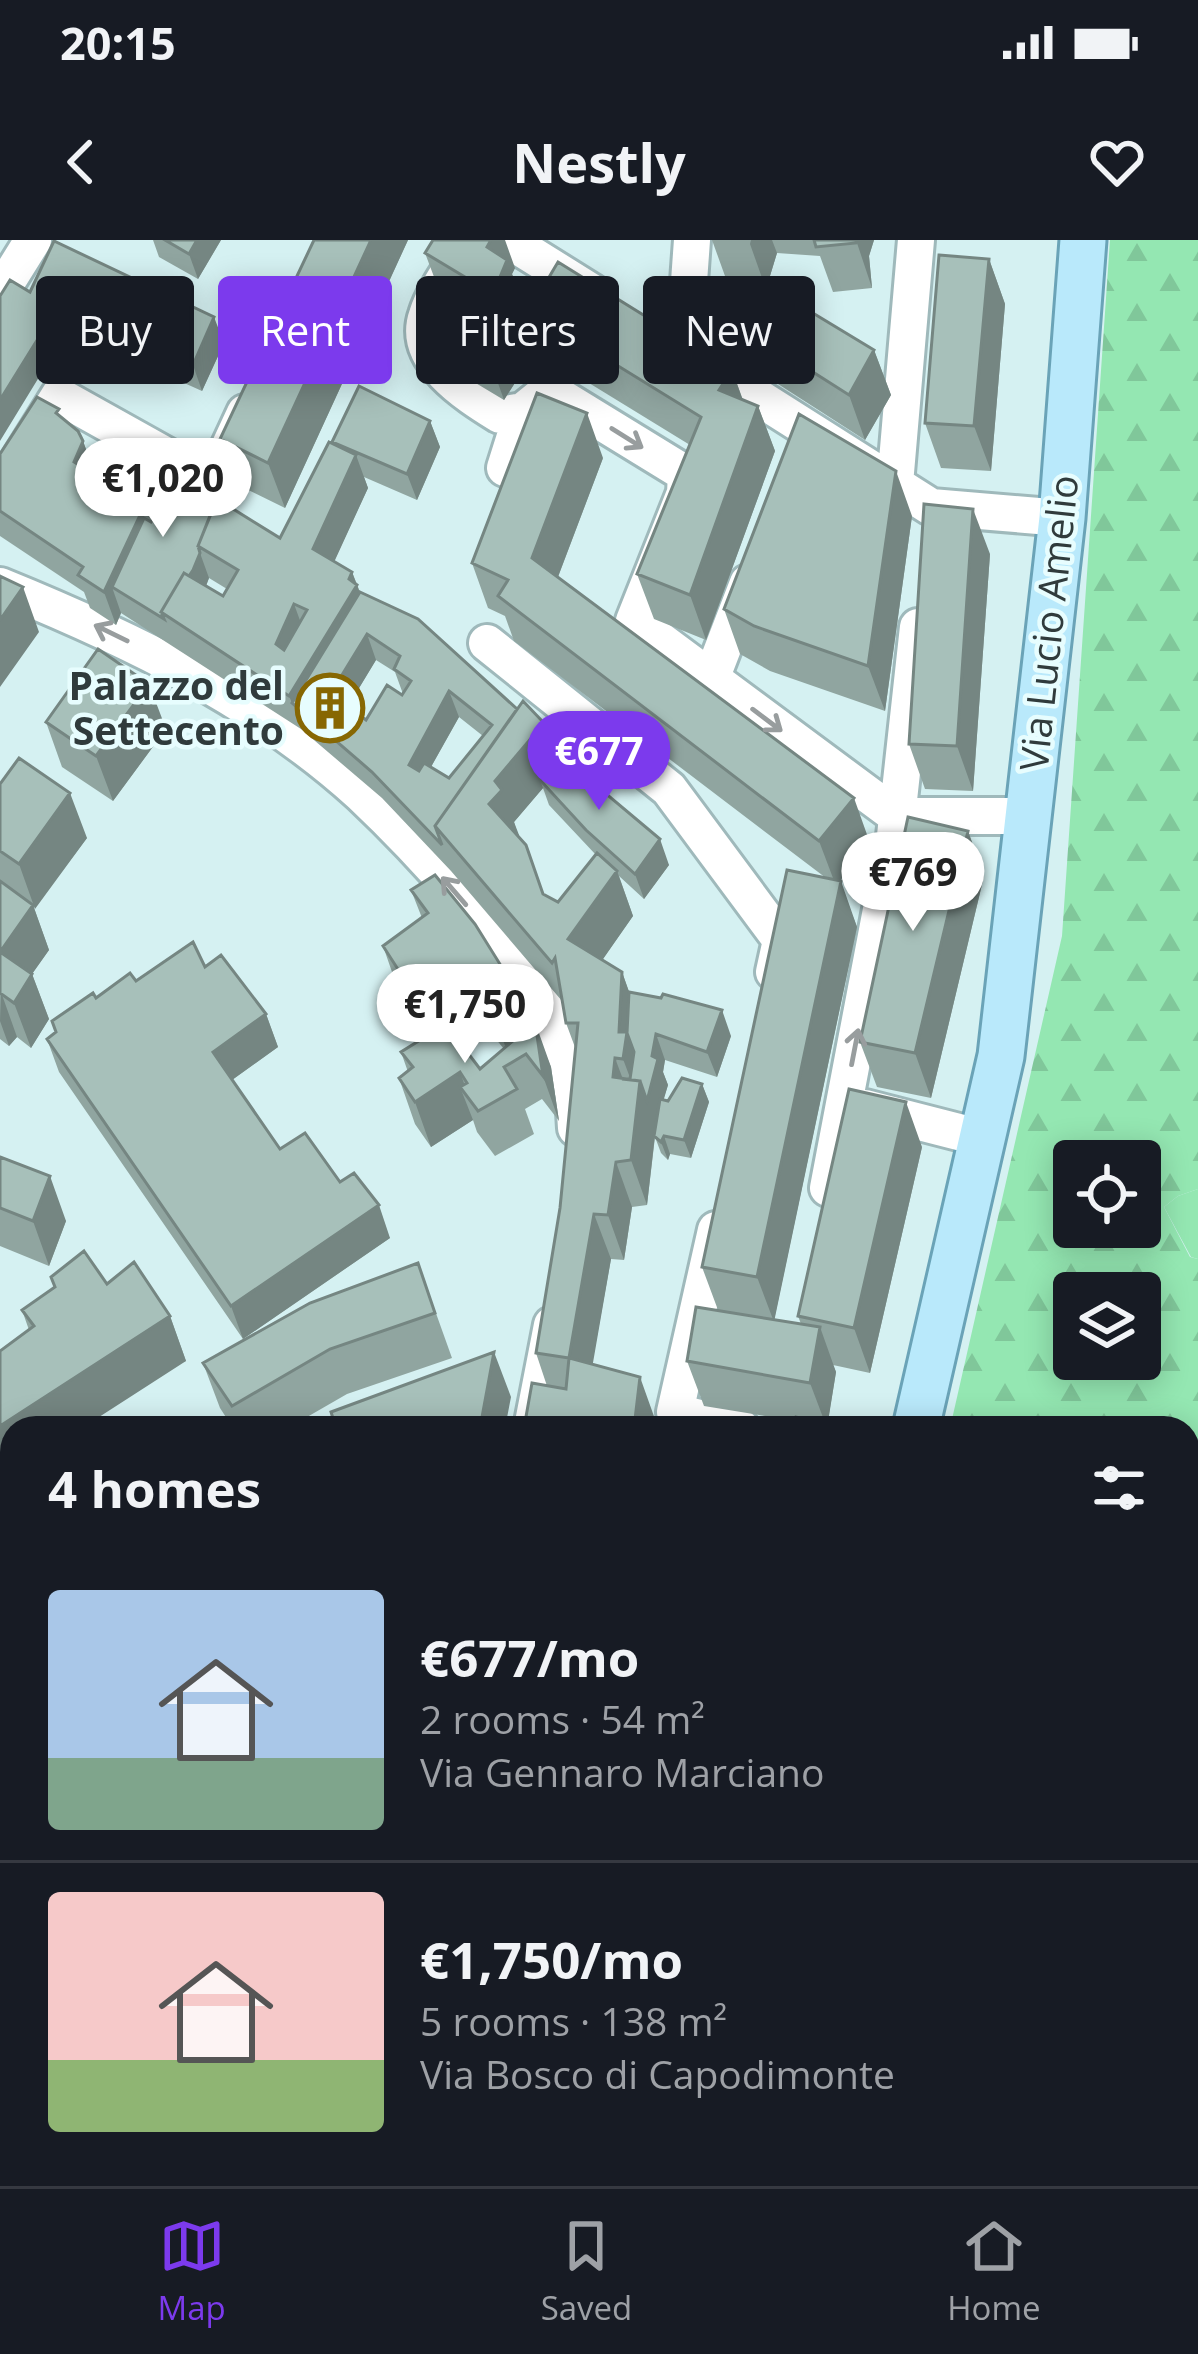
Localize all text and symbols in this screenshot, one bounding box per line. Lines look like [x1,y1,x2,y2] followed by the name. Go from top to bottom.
[60,12,176,73] text: 20:15
[512,125,686,199] text: Nestly
[48,129,114,195] icon: back
[1084,129,1150,195] icon: heart
[36,276,194,384] chip: Buy
[218,276,392,384] chip: Rent
[416,276,619,384] chip: Filters
[643,276,815,384] chip: New
[610,426,644,450] one-way arrow
[65,438,261,540] pin: €1,020
[102,450,224,503] text: €1,020
[1006,472,1089,773] street label: Via Lucio Amelio
[94,621,130,643] one-way arrow
[69,658,284,756] place label: Palazzo del Settecento
[295,673,365,743] building icon: Palazzo del Settecento
[750,706,783,732] one-way arrow
[528,711,670,813] pin: €677
[554,723,644,776] text: €677
[842,832,984,934] pin: €769
[868,844,958,897] text: €769
[441,876,468,906] one-way arrow
[367,964,563,1066] pin: €1,750
[404,976,526,1029] text: €1,750
[845,1029,867,1068] one-way arrow
[1053,1140,1161,1380] map controls
[1053,1140,1161,1248] button: locate
[1053,1272,1161,1380] button: layers
[48,1453,261,1523] text: 4 homes
[1086,1455,1152,1521] icon: filters
[420,1622,639,1692] text: €677/mo
[144,1638,288,1782] icon: home
[420,1692,705,1745] text: 2 rooms · 54 m²
[420,1745,824,1798] text: Via Gennaro Marciano
[420,1924,683,1994] text: €1,750/mo
[144,1940,288,2084] icon: home
[420,1994,727,2047] text: 5 rooms · 138 m²
[420,2047,895,2100] text: Via Bosco di Capodimonte
[157,2213,226,2330] tab: Map
[541,2213,632,2330] tab: Saved
[947,2213,1041,2330] tab: Home

